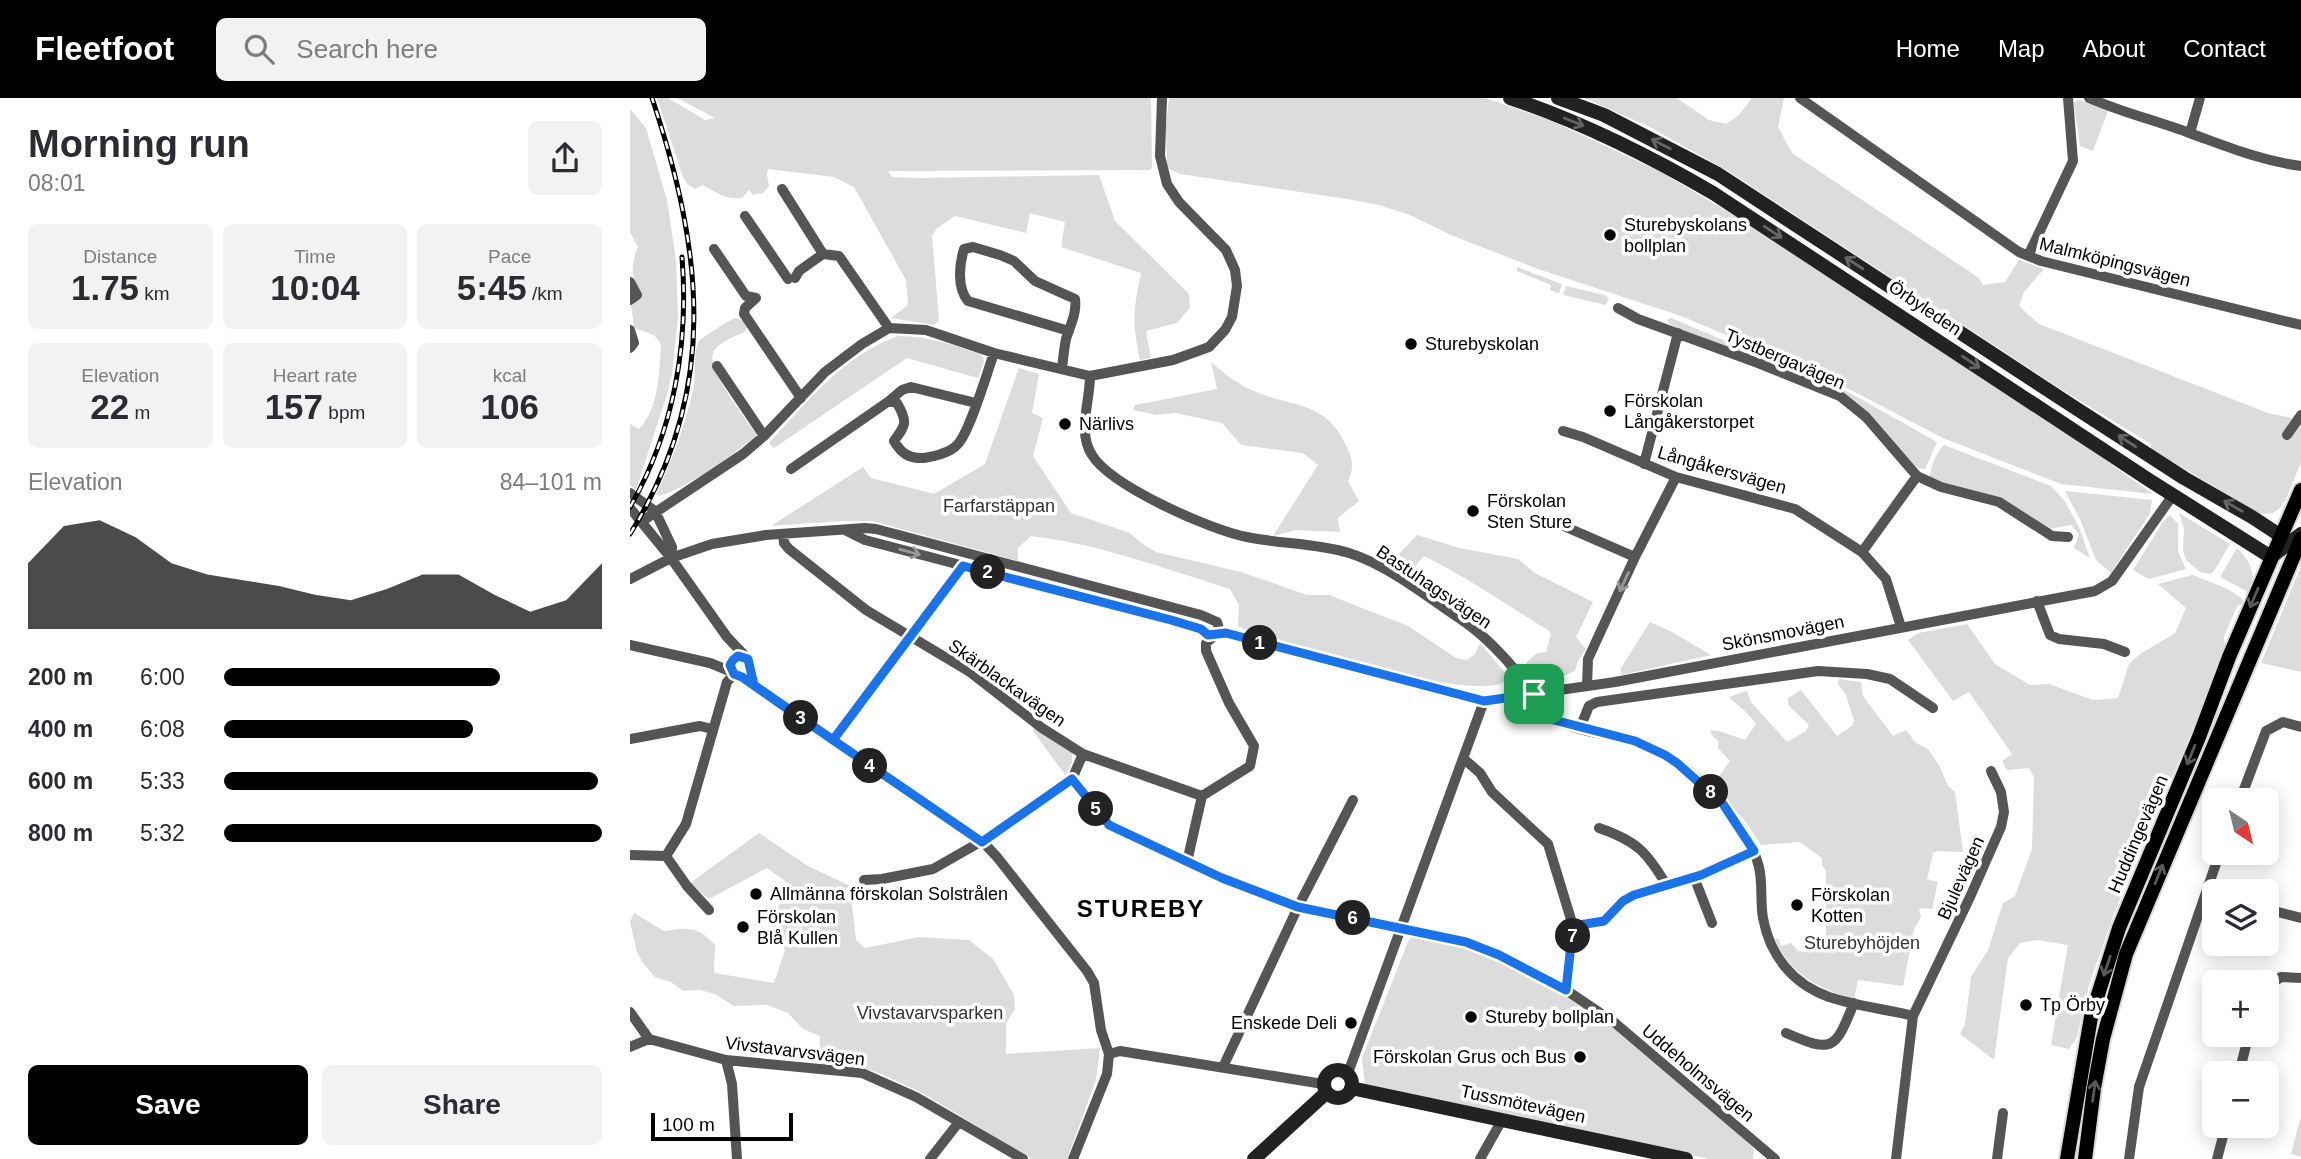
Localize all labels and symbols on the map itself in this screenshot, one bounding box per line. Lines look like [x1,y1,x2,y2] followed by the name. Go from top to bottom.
[1563,116,1584,129] one-way arrow
[1651,137,1672,150] one-way arrow
[1624,215,1747,256] place label: Sturebyskolans bollplan
[1762,225,1782,239] one-way arrow
[1602,227,1618,243] marker: Sturebyskolans bollplan
[2037,234,2193,290] street label: Malmköpingsvägen
[1845,256,1865,270] one-way arrow
[1885,276,1965,340] street label: Örbyleden
[1722,325,1848,393] street label: Tystbergavägen
[1425,334,1539,354] place label: Sturebyskolan
[1403,336,1419,352] marker: Sturebyskolan
[1961,355,1980,369] one-way arrow
[1624,391,1754,432] place label: Förskolan Långåkerstorpet
[1602,403,1618,419] marker: Förskolan Långåkerstorpet
[1079,414,1134,434] place label: Närlivs
[1057,416,1073,432] marker: Närlivs
[2118,434,2137,448] one-way arrow
[1655,442,1789,498] street label: Långåkersvägen
[1487,491,1572,532] place label: Förskolan Sten Sture
[943,496,1055,516] park label: Farfarstäppan
[2224,499,2244,513] one-way arrow
[1465,503,1481,519] marker: Förskolan Sten Sture
[1373,541,1495,633] street label: Bastuhagsvägen
[898,546,921,559] one-way arrow
[970,554,1006,589] pin: 2
[1617,571,1630,592] one-way arrow
[2246,587,2259,609] one-way arrow
[1720,611,1846,655] street label: Skönsmovägen
[1242,626,1278,660] pin: 1
[945,635,1069,731] street label: Skärblackavägen
[1504,664,1564,724] pin
[784,700,818,736] pin: 3
[2184,744,2197,765] one-way arrow
[852,748,888,784] pin: 4
[2104,772,2172,896] street label: Huddingevägen
[1694,774,1728,810] pin: 8
[2202,788,2278,864] north arrow
[1078,792,1114,826] pin: 5
[1934,833,1988,923] street label: Bjulevägen
[2154,864,2167,886] one-way arrow
[770,884,1008,904] place label: Allmänna förskolan Solstrålen
[1811,885,1890,926] place label: Förskolan Kotten
[748,886,764,902] marker: Allmänna förskolan Solstrålen
[1077,895,1205,922] district label: STUREBY
[1789,897,1805,913] marker: Förskolan Kotten
[1336,900,1370,936] pin: 6
[757,907,838,948] place label: Förskolan Blå Kullen
[1556,918,1590,954] pin: 7
[735,919,751,935] marker: Förskolan Blå Kullen
[1804,933,1920,953] park label: Sturebyhöjden
[2100,955,2113,977] one-way arrow
[2040,995,2105,1015] place label: Tp Örby
[2018,997,2034,1013] marker: Tp Örby
[857,1003,1003,1023] park label: Vivstavarvsparken
[1485,1007,1614,1027] place label: Stureby bollplan
[1463,1009,1479,1025] marker: Stureby bollplan
[1231,1013,1337,1033] place label: Enskede Deli
[1343,1015,1359,1031] marker: Enskede Deli
[1638,1020,1758,1126] street label: Uddeholmsvägen
[724,1032,866,1070] street label: Vivstavarvsvägen
[1373,1047,1566,1067] place label: Förskolan Grus och Bus
[1572,1049,1588,1065] marker: Förskolan Grus och Bus
[2087,1080,2100,1103] one-way arrow
[1459,1081,1587,1127] street label: Tussmötevägen
[651,1110,793,1142] scale bar

